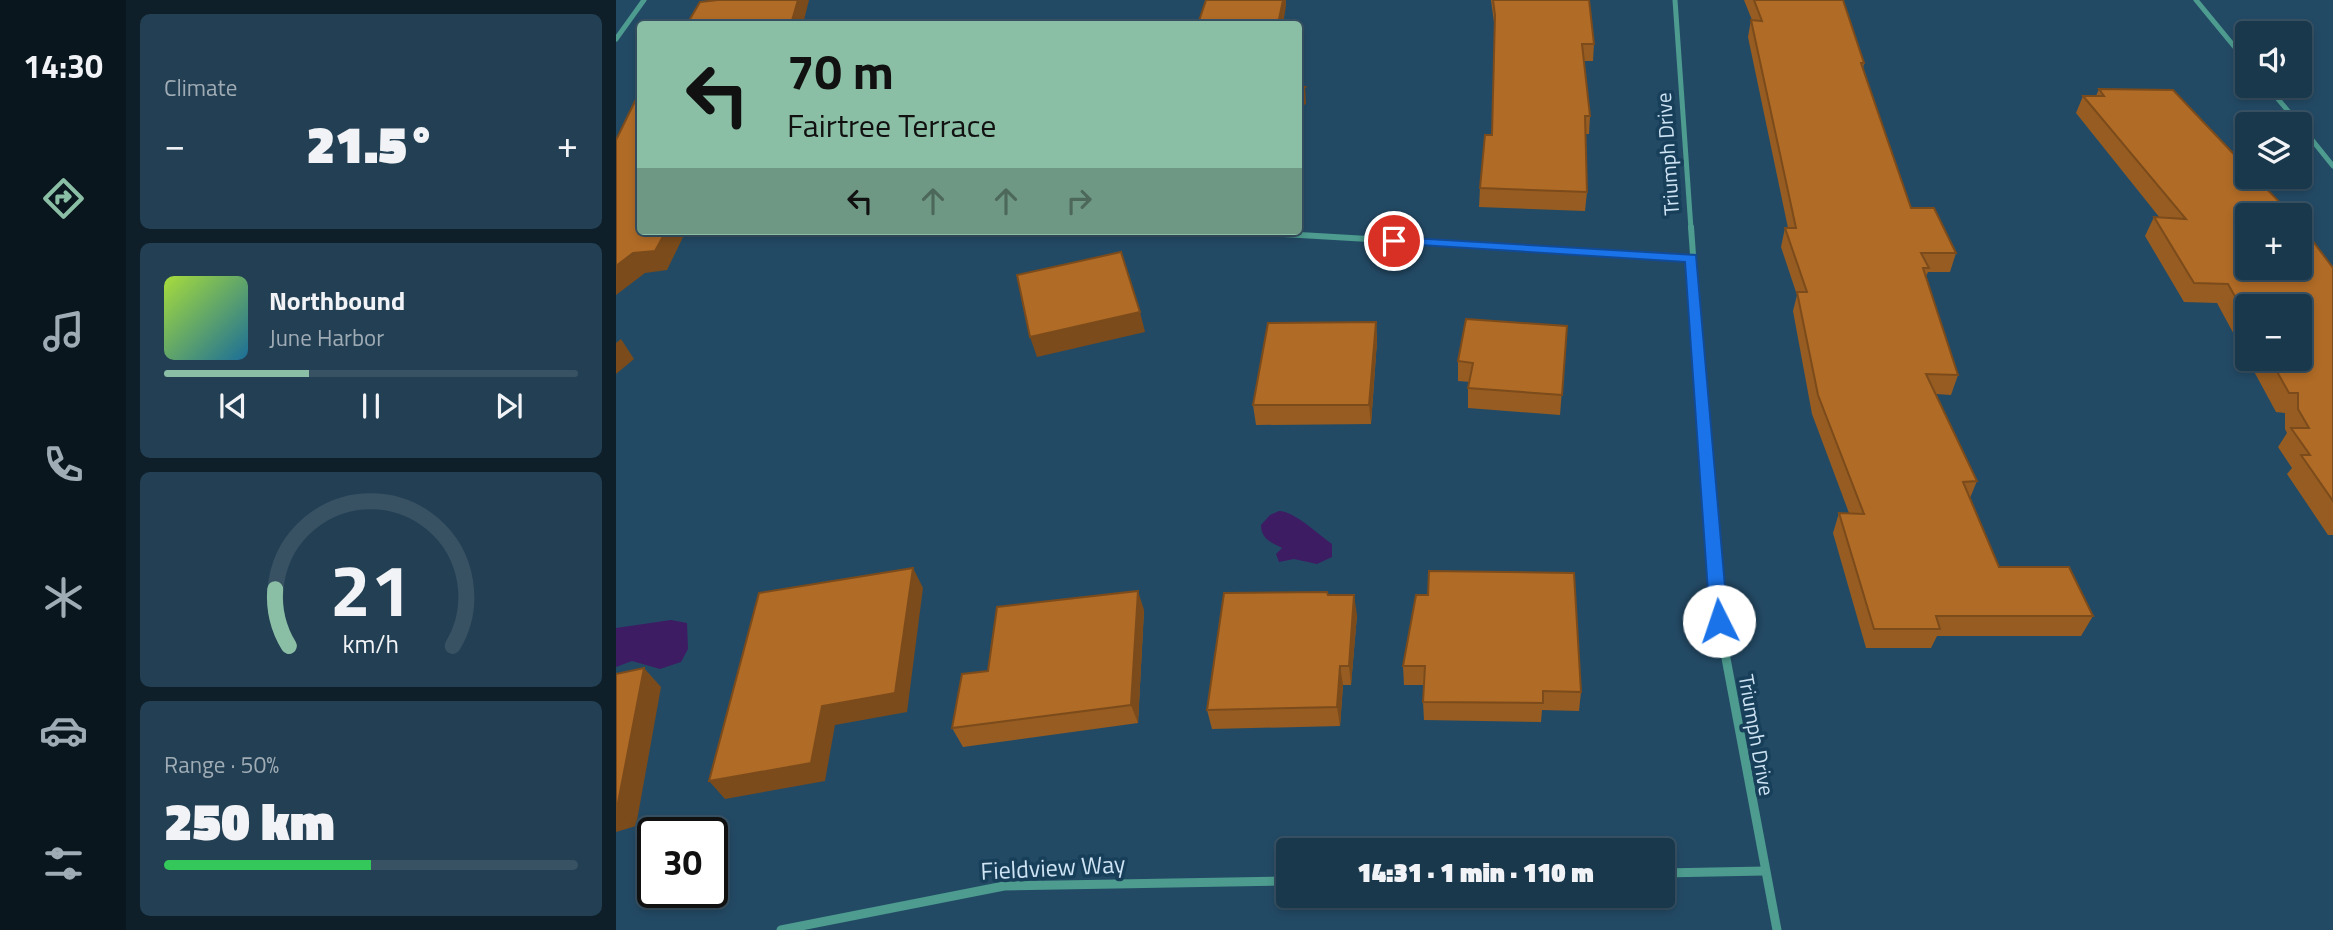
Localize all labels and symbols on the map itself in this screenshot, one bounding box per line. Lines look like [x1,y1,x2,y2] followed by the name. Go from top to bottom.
[1647,92,1687,216] street label: Triumph Drive
[1364,211,1424,271] pin
[1682,584,1756,658] position arrow
[1731,672,1783,798] street label: Triumph Drive
[637,817,728,908] speed limit sign: 30
[980,845,1127,889] street label: Fieldview Way

